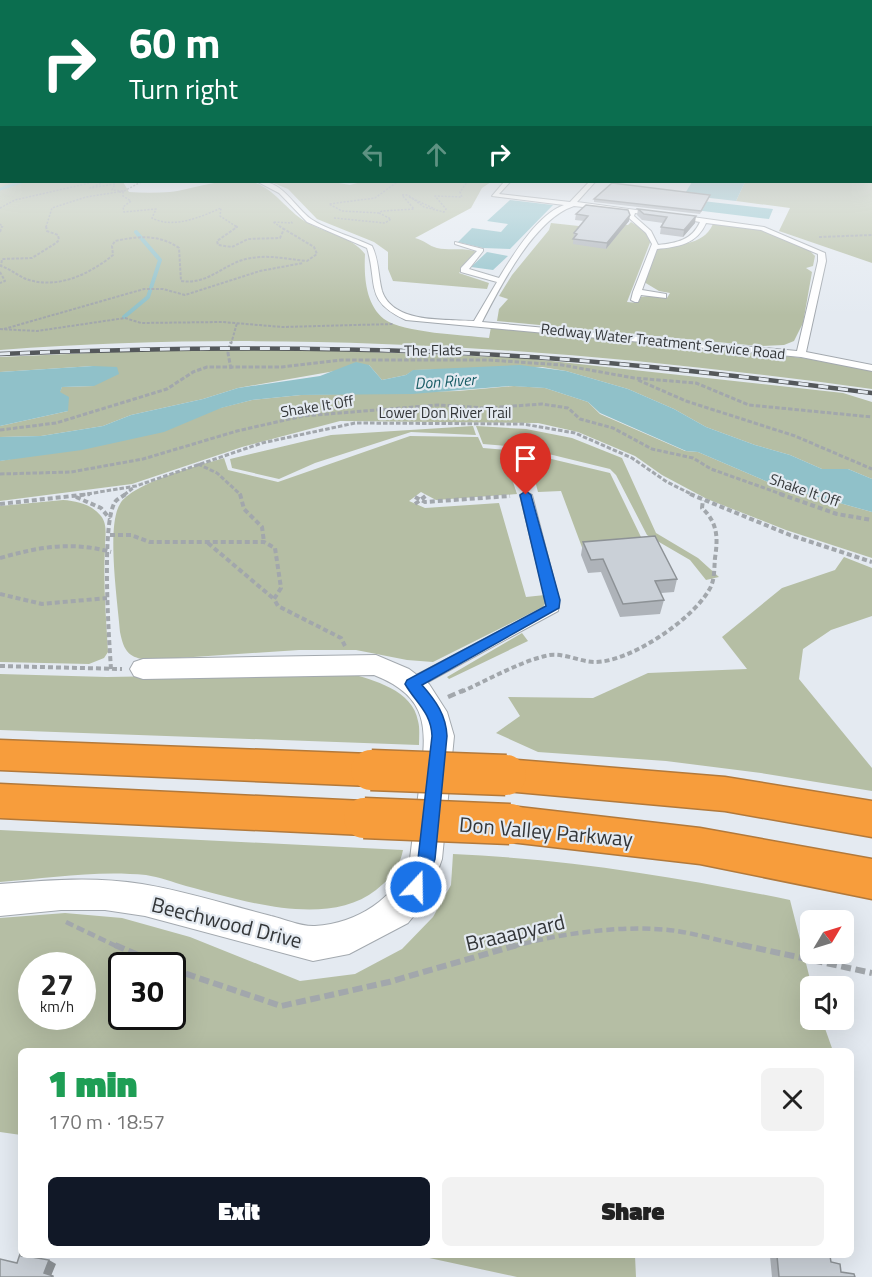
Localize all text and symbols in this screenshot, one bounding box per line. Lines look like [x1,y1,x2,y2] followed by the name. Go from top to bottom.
[129,10,221,74] text: 60 m
[30,24,108,102] icon: right
[129,68,238,109] text: Turn right
[357,138,390,171] icon: left
[420,138,453,171] icon: ahead
[483,138,516,171] icon: right
[540,317,786,365] street label: Redway Water Treatment Service Road
[404,338,462,362] street label: The Flats
[414,367,478,395] water label: Don River
[279,389,355,423] street label: Shake It Off
[378,401,512,424] street label: Lower Don River Trail
[500,433,551,495] pin
[509,442,542,475] icon: arrive
[766,467,844,513] street label: Shake It Off
[458,807,634,855] street label: Don Valley Parkway
[384,855,448,919] position arrow
[148,888,306,956] street label: Beechwood Drive
[462,905,568,959] street label: Braaapyard
[800,910,854,964] north arrow
[800,910,854,1030] map controls
[108,952,186,1030] speed limit sign: 30
[40,961,74,1007] text: 27
[800,976,854,1030] button: sound
[40,995,74,1018] text: km/h
[48,1056,137,1111] text: 1 min
[761,1068,824,1131] button: close
[48,1106,165,1137] text: 170 m · 18:57
[48,1177,430,1246] button: Exit
[442,1177,824,1246] button: Share

